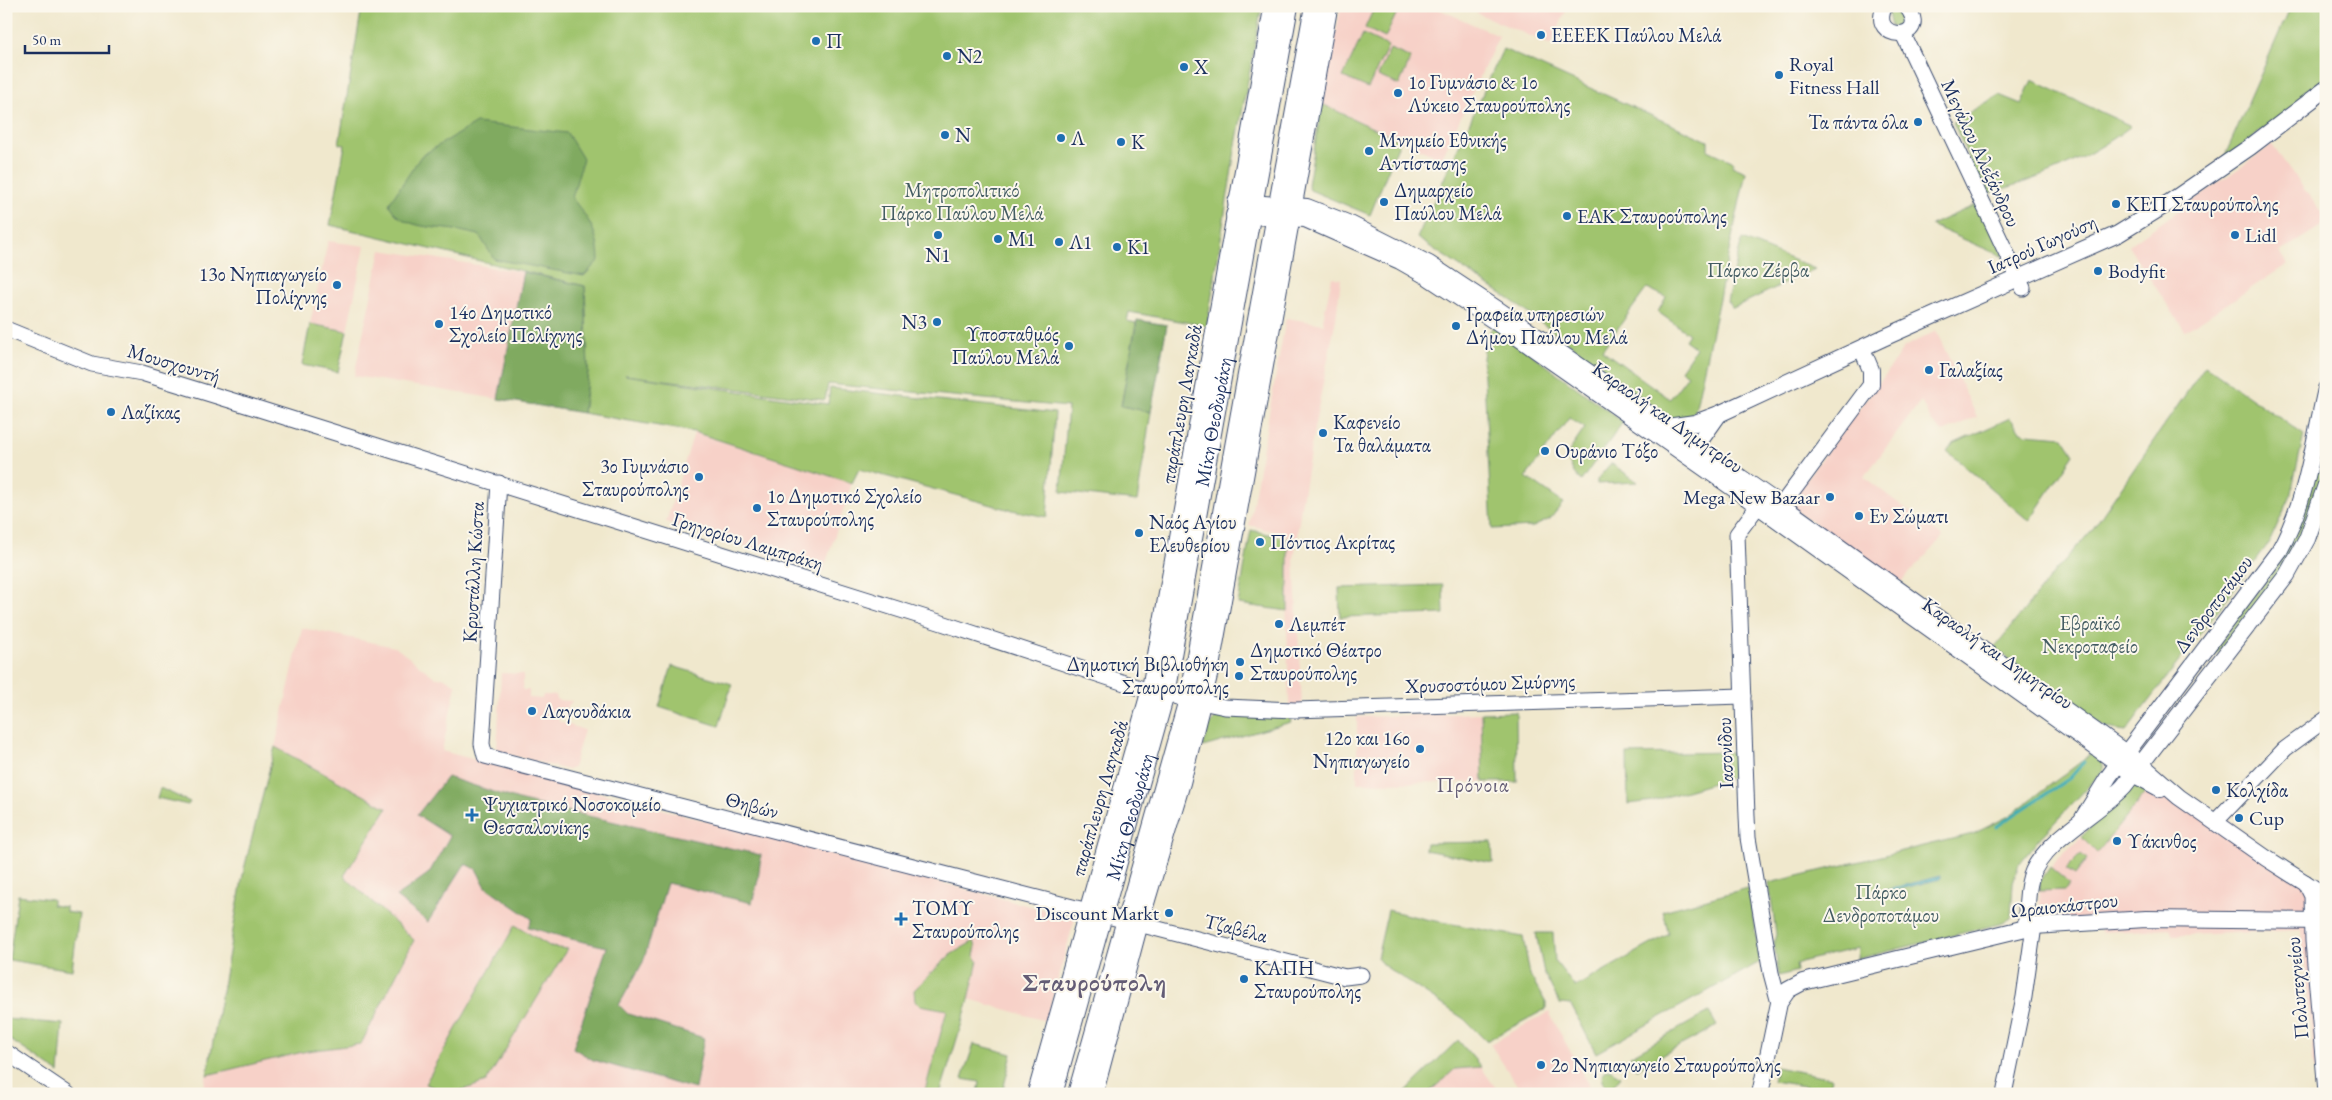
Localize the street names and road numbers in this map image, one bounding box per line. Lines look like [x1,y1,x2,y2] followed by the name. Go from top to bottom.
[1935,75,2027,231] street label: Μεγάλου Αλεξάνδρου
[1983,208,2101,280] street label: Ιατρού Γωγούση
[1154,321,1208,486] street label: παράπλευρη Λαγκαδά
[125,337,223,389] street label: Μουσχουντή
[1189,355,1238,489] street label: Μίκη Θεοδωράκη
[1587,355,1749,479] street label: Καραολή και Δημητρίου
[456,500,490,643] street label: Κρυστάλλη Κώστα
[669,506,827,576] street label: Γρηγορίου Λαμπράκη
[2168,550,2258,658] street label: Δενδροποτάμου
[1917,591,2079,715] street label: Καραολή και Δημητρίου
[1403,667,1576,699] street label: Χρυσοστόμου Σμύρνης
[1064,716,1134,879] street label: παράπλευρη Λαγκαδά
[1711,717,1739,789] street label: Ιασονίδου
[1099,750,1160,883] street label: Μίκη Θεοδωράκη
[722,785,782,825] street label: Θηβών
[2009,886,2119,924] street label: Ωραιοκάστρου
[1202,908,1271,949] street label: Τζαβέλα
[2280,936,2314,1040] street label: Πολυτεχνείου

